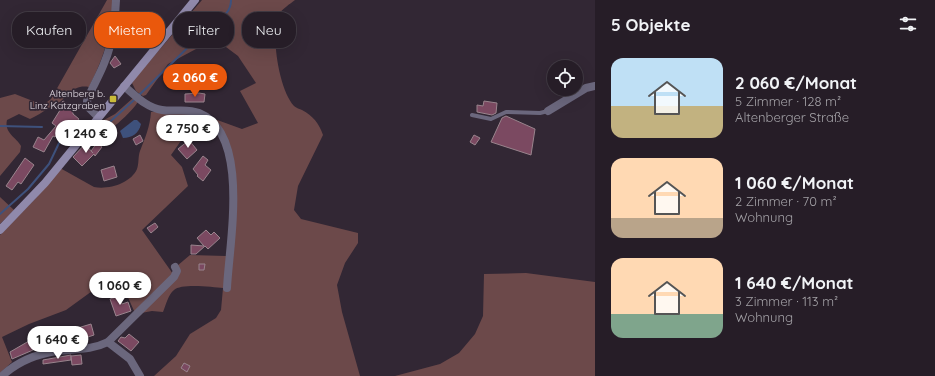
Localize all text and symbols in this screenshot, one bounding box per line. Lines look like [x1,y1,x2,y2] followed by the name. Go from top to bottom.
[12,12,86,48] chip: Kaufen
[94,12,165,48] chip: Mieten
[173,12,234,48] chip: Filter
[242,12,296,48] chip: Neu
[897,13,919,35] icon: filters
[611,14,690,35] text: 5 Objekte
[547,60,583,96] map controls
[547,60,583,96] button: locate
[158,64,232,98] pin: 2 060 €
[172,69,218,85] text: 2 060 €
[735,72,857,93] text: 2 060 €/Monat
[643,74,691,122] icon: home
[30,87,105,112] place label: Altenberg b. Linz Katzgraben
[735,93,841,109] text: 5 Zimmer · 128 m²
[108,94,118,104] marker: Altenberg b. Linz Katzgraben
[735,109,849,125] text: Altenberger Straße
[151,115,225,149] pin: 2 750 €
[49,120,123,154] pin: 1 240 €
[165,120,211,136] text: 2 750 €
[64,125,108,141] text: 1 240 €
[735,172,854,193] text: 1 060 €/Monat
[643,174,691,222] icon: home
[735,193,837,209] text: 2 Zimmer · 70 m²
[735,209,793,225] text: Wohnung
[83,272,157,306] pin: 1 060 €
[735,272,854,293] text: 1 640 €/Monat
[643,274,691,322] icon: home
[98,277,142,293] text: 1 060 €
[735,293,838,309] text: 3 Zimmer · 113 m²
[735,309,793,325] text: Wohnung
[21,326,95,360] pin: 1 640 €
[36,331,80,347] text: 1 640 €

